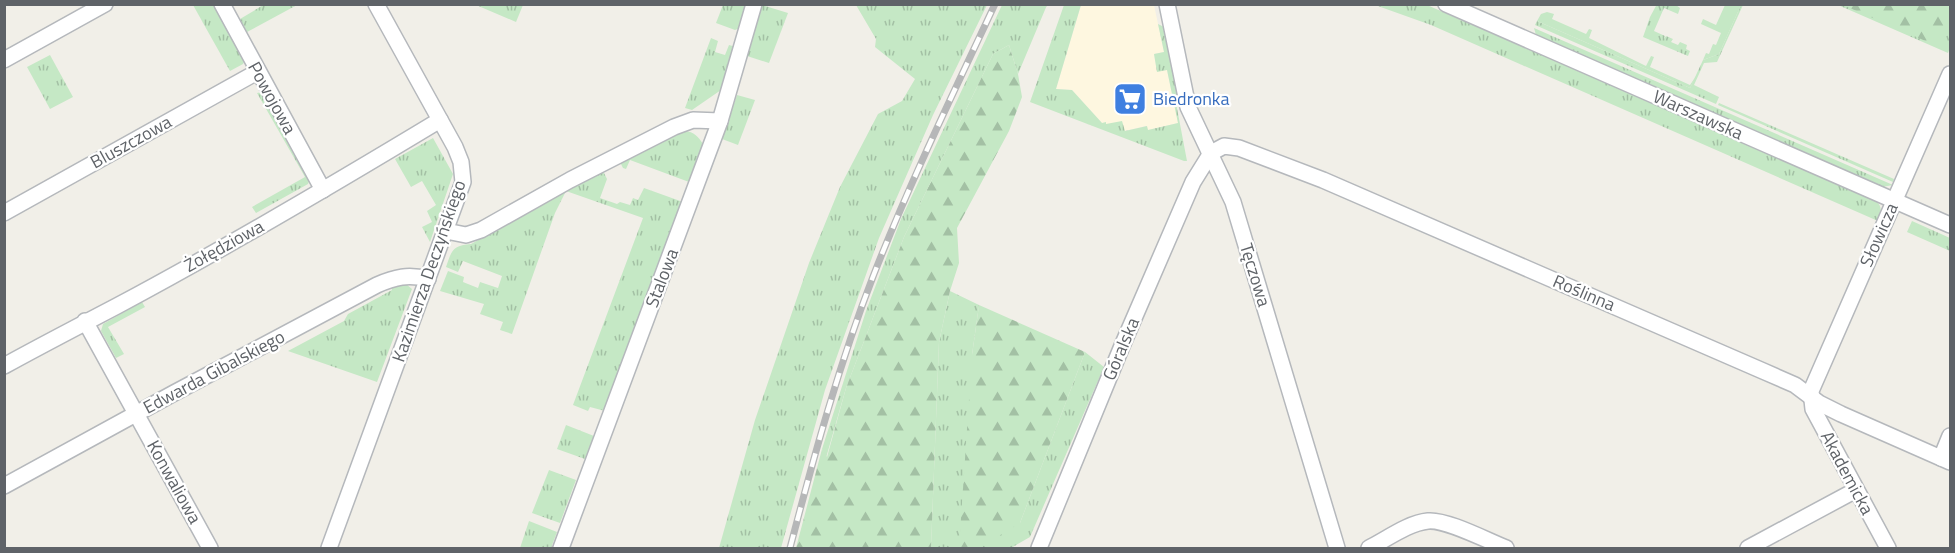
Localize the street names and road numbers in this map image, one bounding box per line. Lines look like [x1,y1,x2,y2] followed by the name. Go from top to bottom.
[241,57,303,139] street label: Powojowa
[1649,83,1748,146] street label: Warszawska
[85,108,176,175] street label: Bluszczowa
[385,176,472,365] street label: Kazimierza Deczyńskiego
[1852,198,1905,271] street label: Słowicza
[179,213,269,279] street label: Żołędziowa
[1233,240,1278,310] street label: Tęczowa
[638,244,685,311] street label: Stalowa
[1549,267,1620,318] street label: Roślinna
[1095,313,1146,384] street label: Góralska
[138,323,289,420] street label: Edwarda Gibalskiego
[1814,426,1881,519] street label: Akademicka
[140,435,209,528] street label: Konwaliowa

